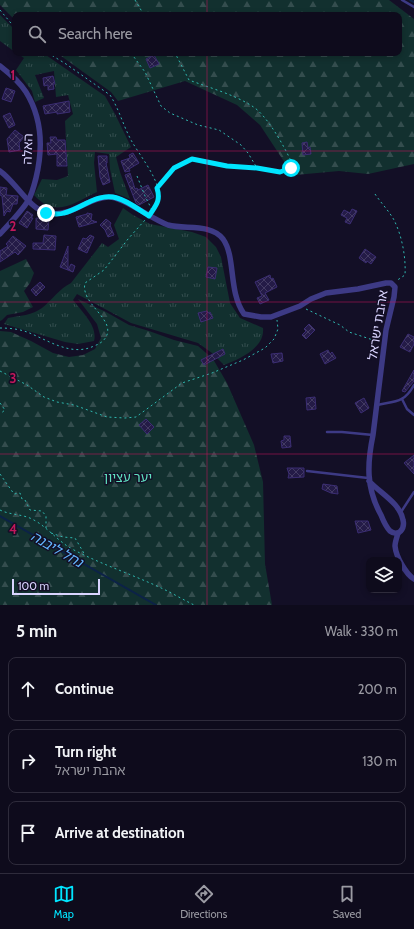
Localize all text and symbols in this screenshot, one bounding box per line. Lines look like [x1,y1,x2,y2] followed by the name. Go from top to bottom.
[12,12,402,56] search box
[26,23,48,45] icon: search
[58,25,133,43] text: Search here
[11,67,15,83] text: 1
[18,133,36,165] street label: האלה
[282,159,300,177] route start
[37,204,55,222] route end
[10,218,17,234] text: 2
[364,289,390,361] street label: אהבת ישראל
[9,370,17,386] text: 3
[104,469,152,485] park label: יער עציון
[9,521,17,537] text: 4
[28,527,88,572] water label: נחל ליבנה
[366,557,402,593] map controls
[366,557,402,593] button: layers
[12,577,100,596] scale bar
[18,579,49,593] text: 100 m
[16,621,57,641] text: 5 min
[325,623,398,639] text: Walk · 330 m
[17,678,39,700] icon: ahead
[55,680,114,698] text: Continue
[358,681,397,697] text: 200 m
[55,743,116,761] text: Turn right
[17,750,39,772] icon: right
[362,753,397,769] text: 130 m
[55,762,126,778] text: אהבת ישראל
[17,822,39,844] icon: arrive
[55,824,185,842] text: Arrive at destination
[53,883,75,921] tab: Map
[180,883,227,921] tab: Directions
[333,883,361,921] tab: Saved

